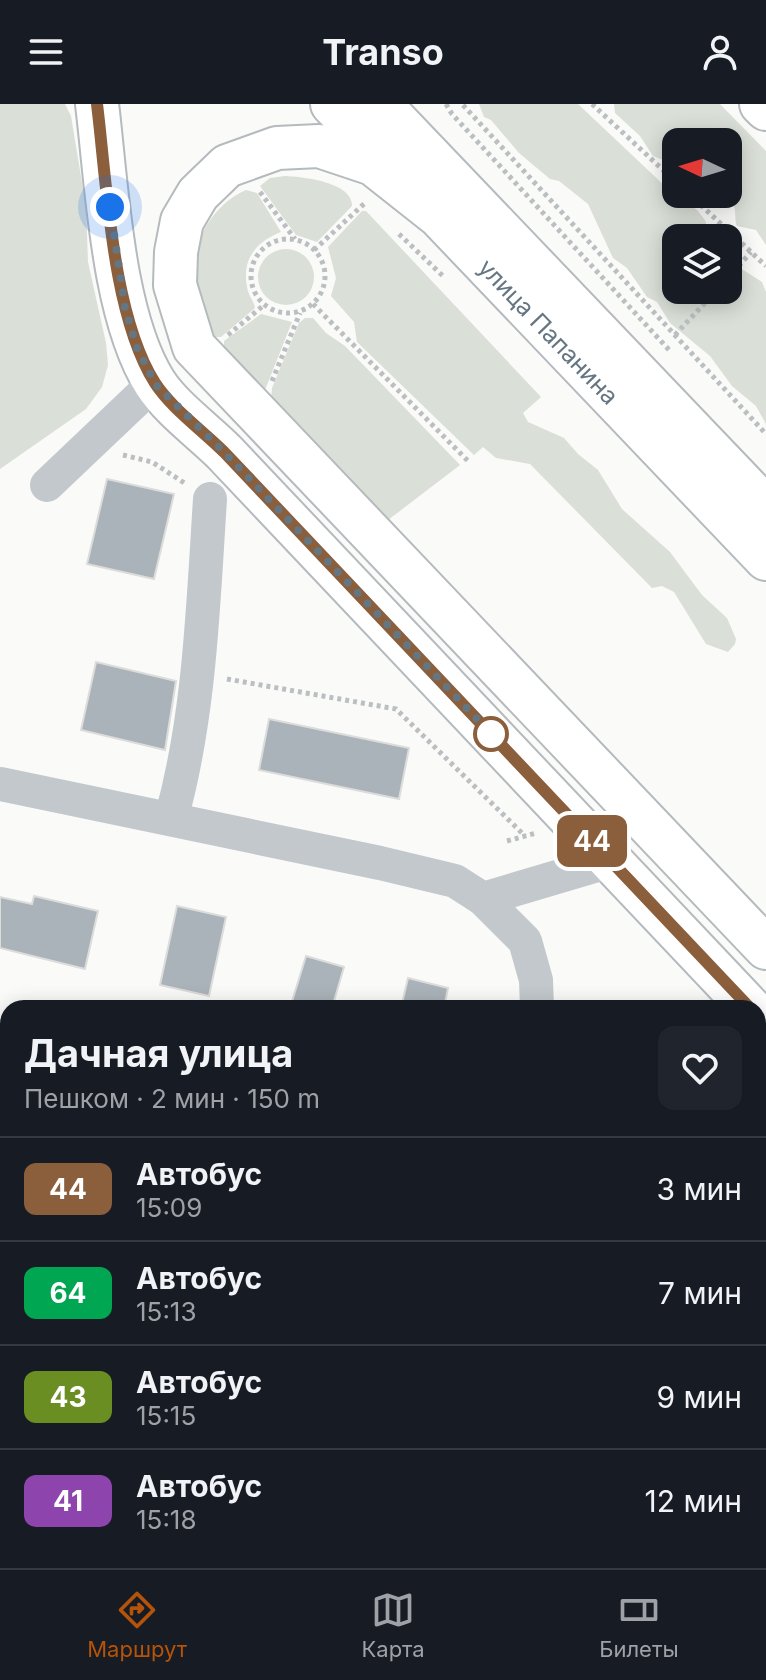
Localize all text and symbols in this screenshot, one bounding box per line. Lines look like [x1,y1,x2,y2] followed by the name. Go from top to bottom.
[24,30,68,74] icon: menu
[322,30,444,74] text: Transo
[698,30,742,74] icon: person
[662,128,742,208] north arrow
[662,128,742,304] map controls
[90,187,130,227] your location
[662,224,742,304] button: layers
[473,252,625,410] street label: улица Папанина
[474,717,508,751] unlabelled marker
[556,815,628,867] line badge: 44
[573,824,611,858] text: 44
[658,1026,742,1110] button: heart
[24,1030,293,1076] text: Дачная улица
[24,1083,320,1114] text: Пешком · 2 мин · 150 m
[136,1156,262,1192] text: Автобус
[656,1171,742,1207] text: 3 мин
[49,1172,87,1206] text: 44
[136,1192,202,1223] text: 15:09
[136,1260,262,1296] text: Автобус
[658,1275,742,1311] text: 7 мин
[49,1276,87,1310] text: 64
[136,1296,197,1327] text: 15:13
[136,1364,262,1400] text: Автобус
[656,1379,742,1415] text: 9 мин
[49,1380,87,1414] text: 43
[136,1400,196,1431] text: 15:15
[136,1468,262,1504] text: Автобус
[644,1483,742,1519] text: 12 мин
[53,1484,83,1518] text: 41
[136,1504,197,1535] text: 15:18
[87,1588,187,1662] tab: Маршрут
[362,1588,425,1662] tab: Карта
[599,1588,679,1662] tab: Билеты

